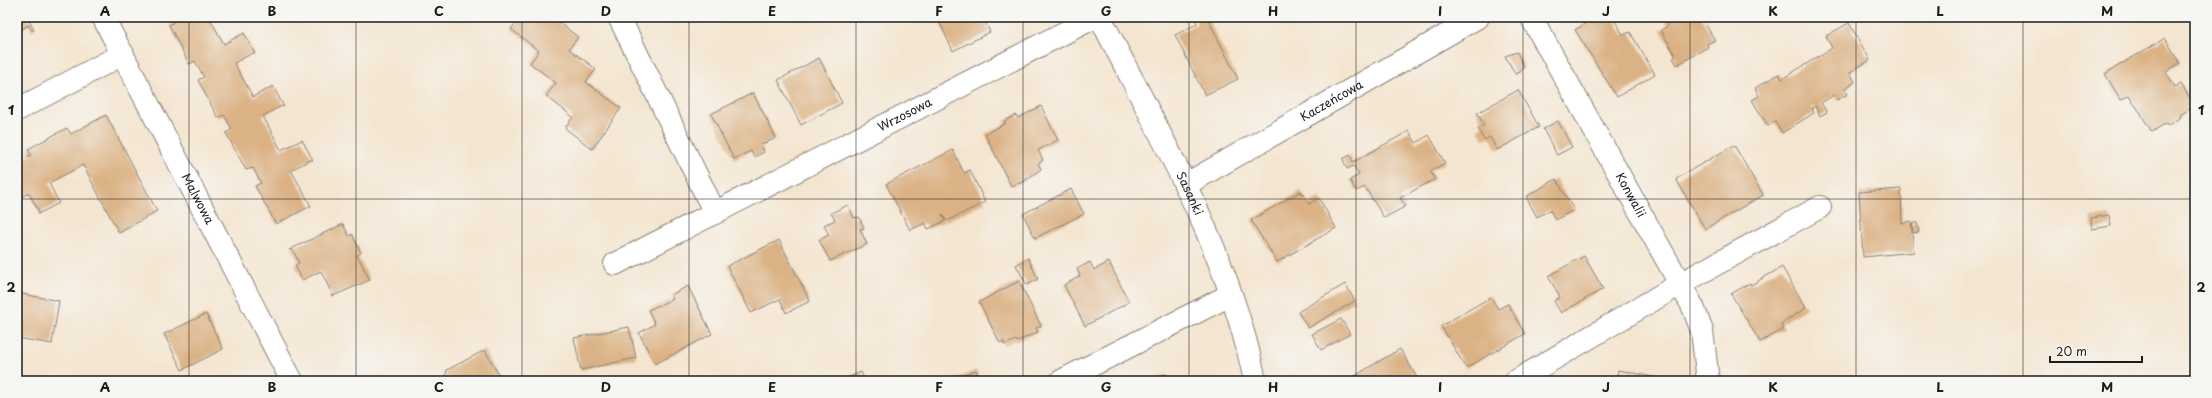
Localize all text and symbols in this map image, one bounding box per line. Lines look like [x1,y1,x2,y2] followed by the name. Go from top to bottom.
[100,1,110,20] text: A
[268,1,277,20] text: B
[434,1,444,20] text: C
[601,1,611,20] text: D
[768,1,776,20] text: E
[935,1,943,20] text: F
[1101,1,1111,20] text: G
[1268,1,1278,20] text: H
[1438,1,1442,20] text: I
[1602,1,1610,20] text: J
[1768,1,1778,20] text: K
[1936,1,1944,20] text: L
[2101,1,2113,20] text: M
[1296,75,1366,125] street label: Kaczeńcowa
[874,92,935,135] street label: Wrzosowa
[8,100,14,119] text: 1
[2198,100,2204,119] text: 1
[1172,168,1208,218] street label: Sasanki
[1612,169,1651,220] street label: Konwalii
[178,170,219,228] street label: Malwowa
[6,277,16,296] text: 2
[2196,277,2206,296] text: 2
[2050,338,2142,364] scale bar
[2056,342,2087,360] text: 20 m
[100,377,110,396] text: A
[268,377,277,396] text: B
[434,377,444,396] text: C
[601,377,611,396] text: D
[768,377,776,396] text: E
[935,377,943,396] text: F
[1101,377,1111,396] text: G
[1268,377,1278,396] text: H
[1438,377,1442,396] text: I
[1602,377,1610,396] text: J
[1768,377,1778,396] text: K
[1936,377,1944,396] text: L
[2101,377,2113,396] text: M

